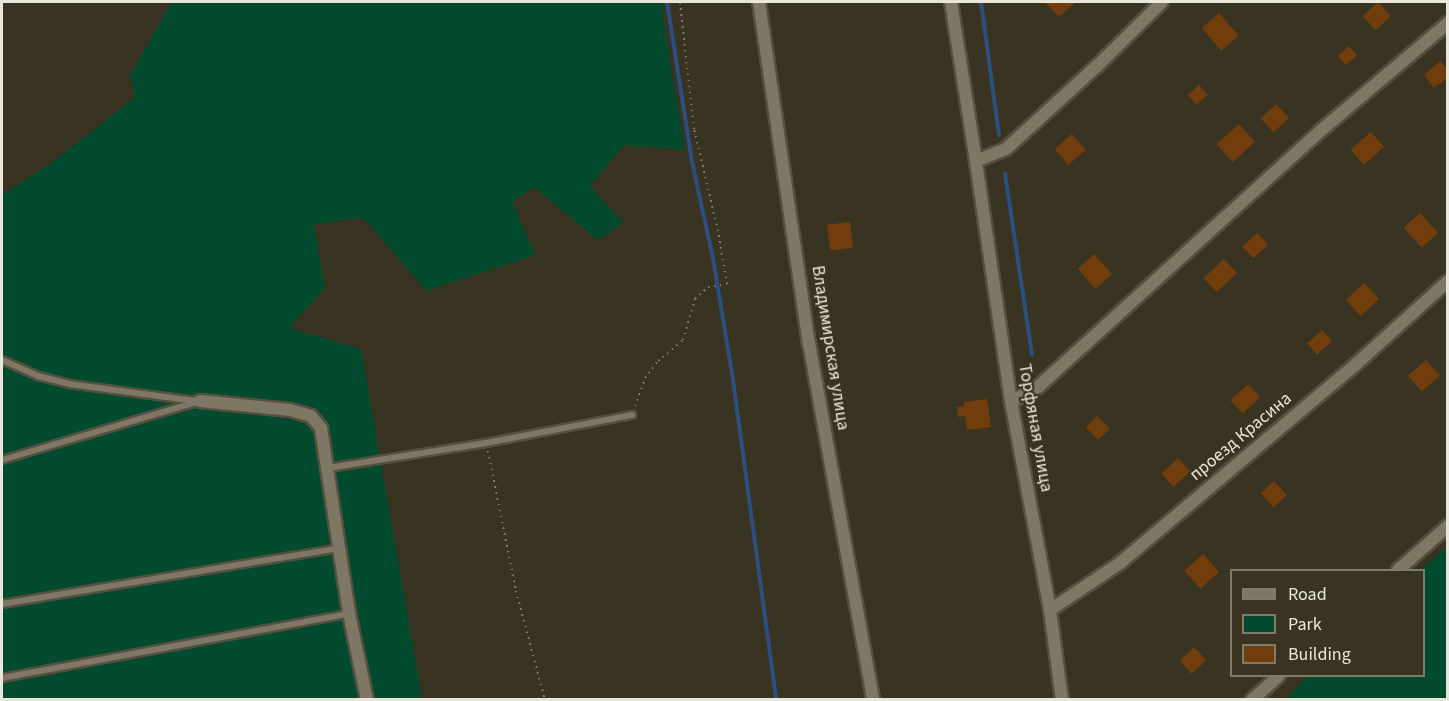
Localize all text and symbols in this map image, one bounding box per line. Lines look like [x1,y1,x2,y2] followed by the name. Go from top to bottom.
[806,264,854,432] street label: Владимирская улица
[1013,362,1057,494] street label: Торфяная улица
[1185,388,1297,486] street label: проезд Красина
[1230,569,1425,677] legend
[1288,582,1327,607] text: Road
[1288,612,1322,637] text: Park
[1288,642,1351,667] text: Building

